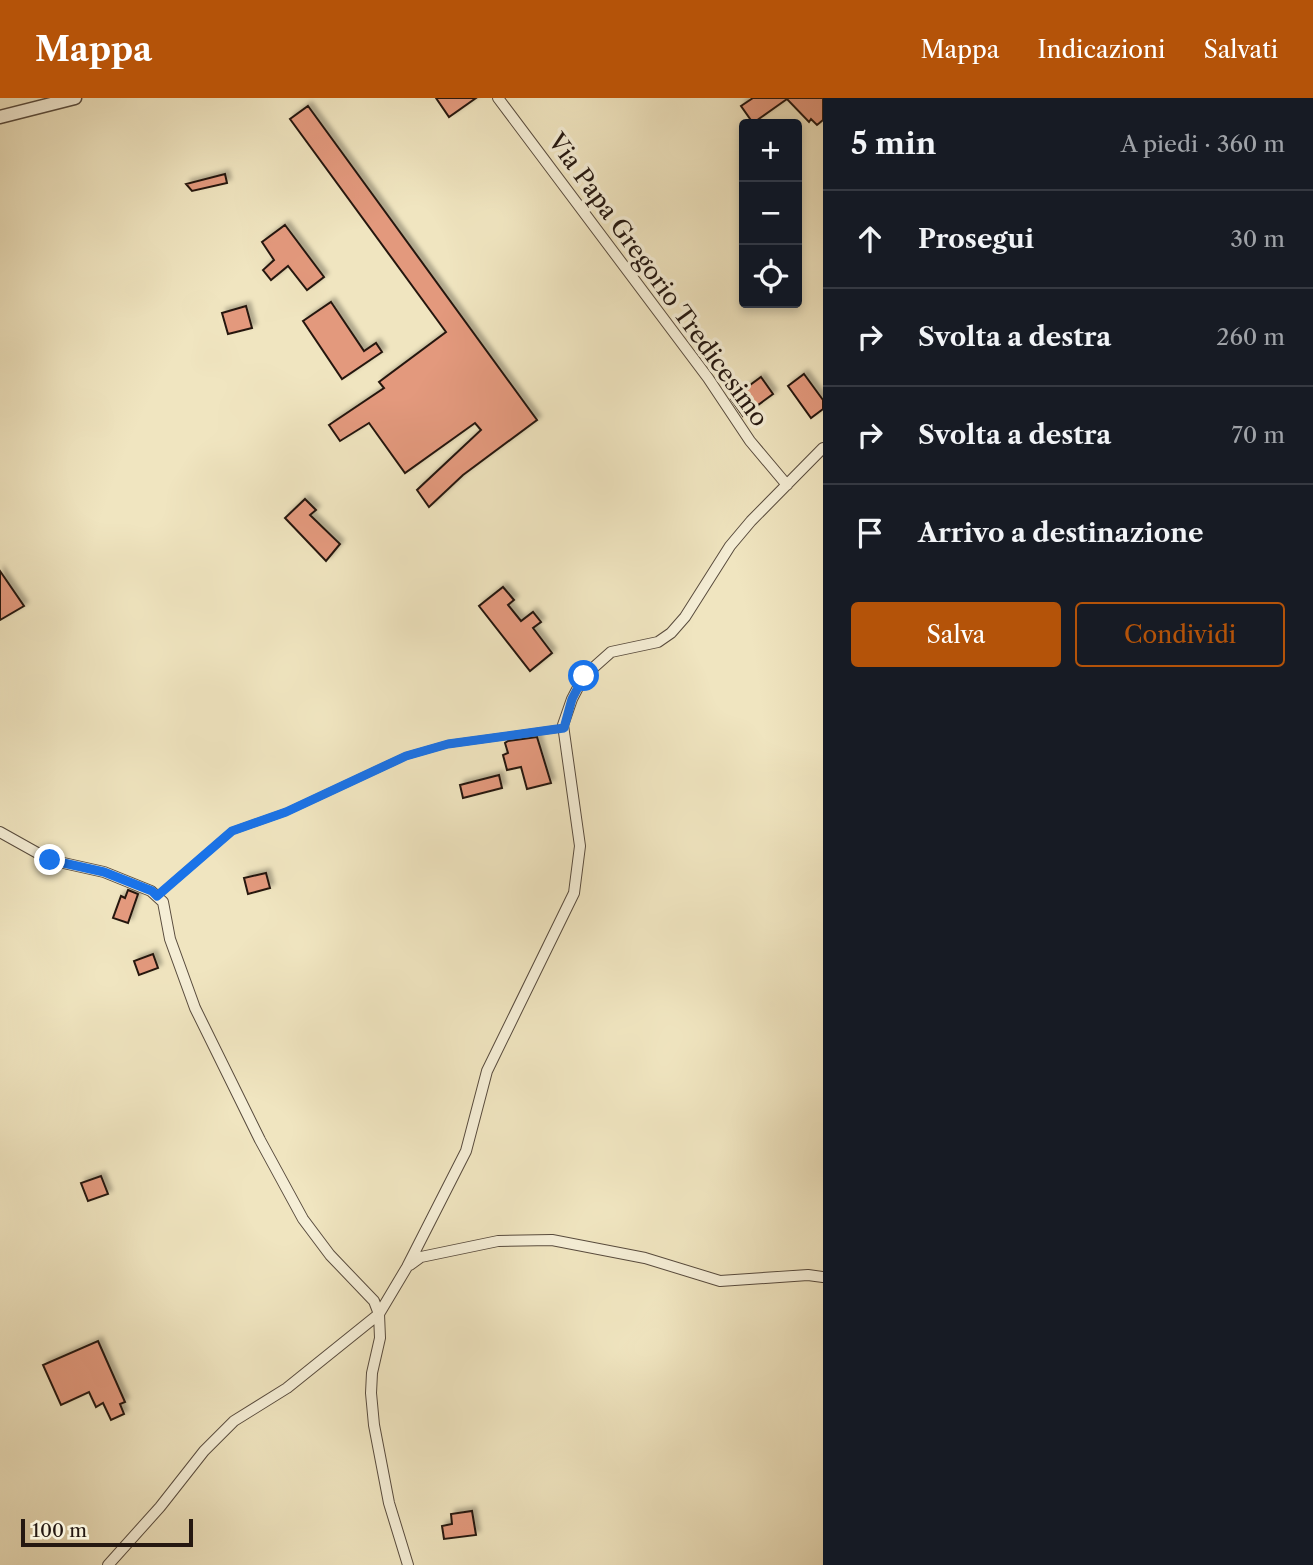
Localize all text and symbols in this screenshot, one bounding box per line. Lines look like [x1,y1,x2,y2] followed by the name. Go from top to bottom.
[35,29,152,70] text: Mappa
[920,35,999,64] text: Mappa
[1037,35,1165,64] text: Indicazioni
[1203,35,1278,64] text: Salvati
[739,119,802,308] map controls
[739,119,802,182] button: +
[851,125,936,162] text: 5 min
[542,127,775,432] street label: Via Papa Gregorio Tredicesimo
[1121,130,1285,158] text: A piedi · 360 m
[739,182,802,245] button: −
[851,220,889,258] icon: ahead
[918,223,1034,255] text: Prosegui
[1230,225,1285,253] text: 30 m
[739,245,802,308] button: locate
[851,318,889,356] icon: right
[918,321,1111,353] text: Svolta a destra
[1216,323,1285,351] text: 260 m
[851,416,889,454] icon: right
[918,419,1111,451] text: Svolta a destra
[1232,421,1285,449] text: 70 m
[851,514,889,552] icon: arrive
[918,517,1204,549] text: Arrivo a destinazione
[851,602,1061,667] button: Salva
[1075,602,1285,667] button: Condividi
[568,660,599,691] route start
[34,844,65,875] route end
[21,1516,192,1548] scale bar
[32,1519,87,1542] text: 100 m

